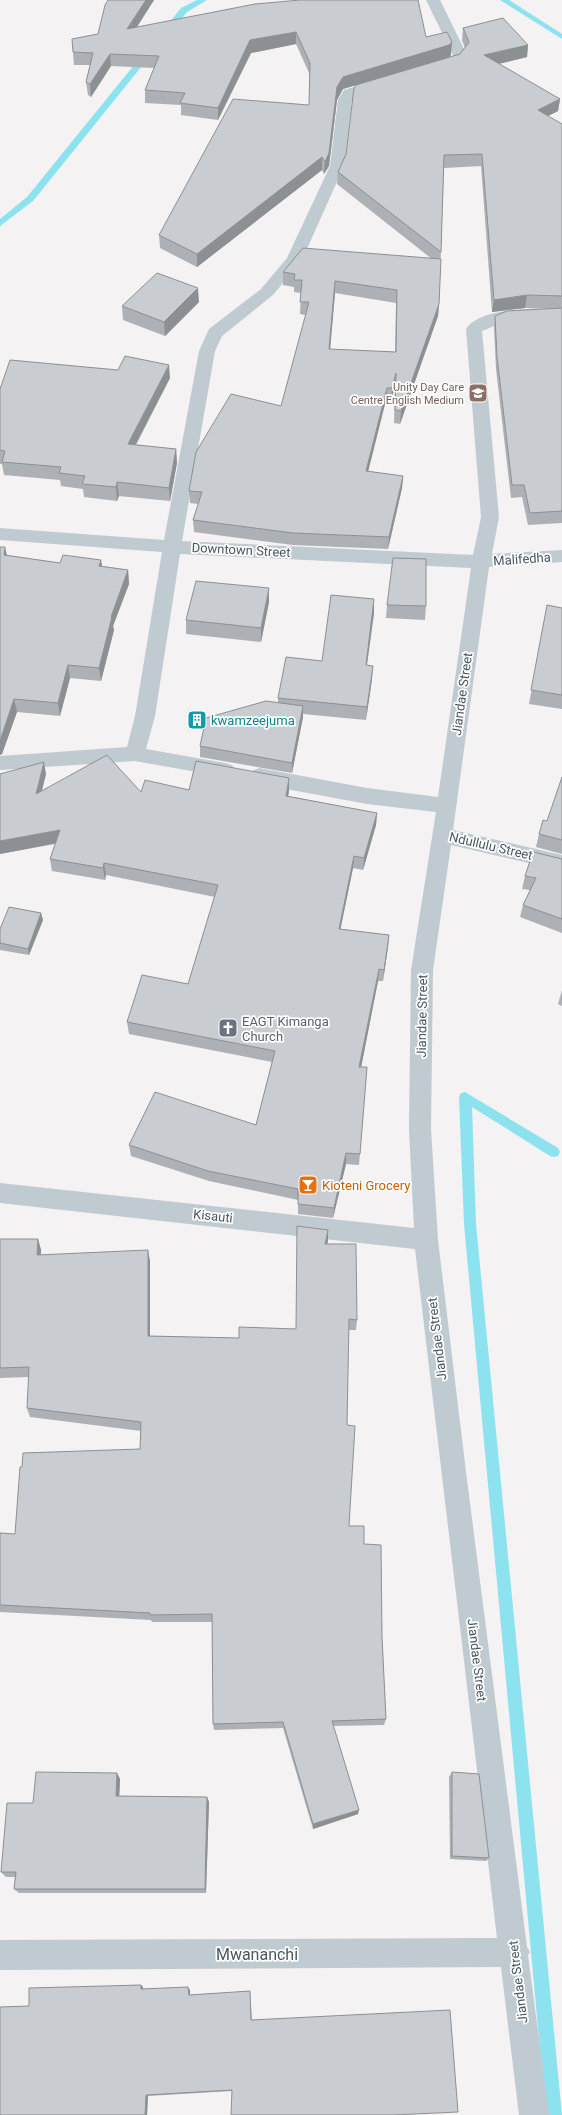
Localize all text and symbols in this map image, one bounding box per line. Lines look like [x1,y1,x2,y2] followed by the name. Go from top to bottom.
[351,381,464,407] place label: Unity Day Care Centre English Medium
[467,382,489,404] school or university icon: Unity Day Care Centre English Medium
[191,540,291,560] street label: Downtown Street
[493,550,551,568] street label: Malifedha
[449,652,475,736] street label: Jiandae Street
[186,709,208,731] building icon: kwamzeejuma
[211,713,295,728] place label: kwamzeejuma
[448,829,534,863] street label: Ndullulu Street
[414,974,430,1058] street label: Jiandae Street
[242,1014,329,1044] place label: EAGT Kimanga Church
[217,1017,239,1039] church icon: EAGT Kimanga Church
[297,1174,319,1196] bar icon: Kioteni Grocery
[322,1178,410,1193] place label: Kioteni Grocery
[192,1206,234,1226] street label: Kisauti
[424,1297,450,1381] street label: Jiandae Street
[464,1618,490,1702] street label: Jiandae Street
[505,1940,531,2024] street label: Jiandae Street
[216,1945,298,1964] street label: Mwananchi

